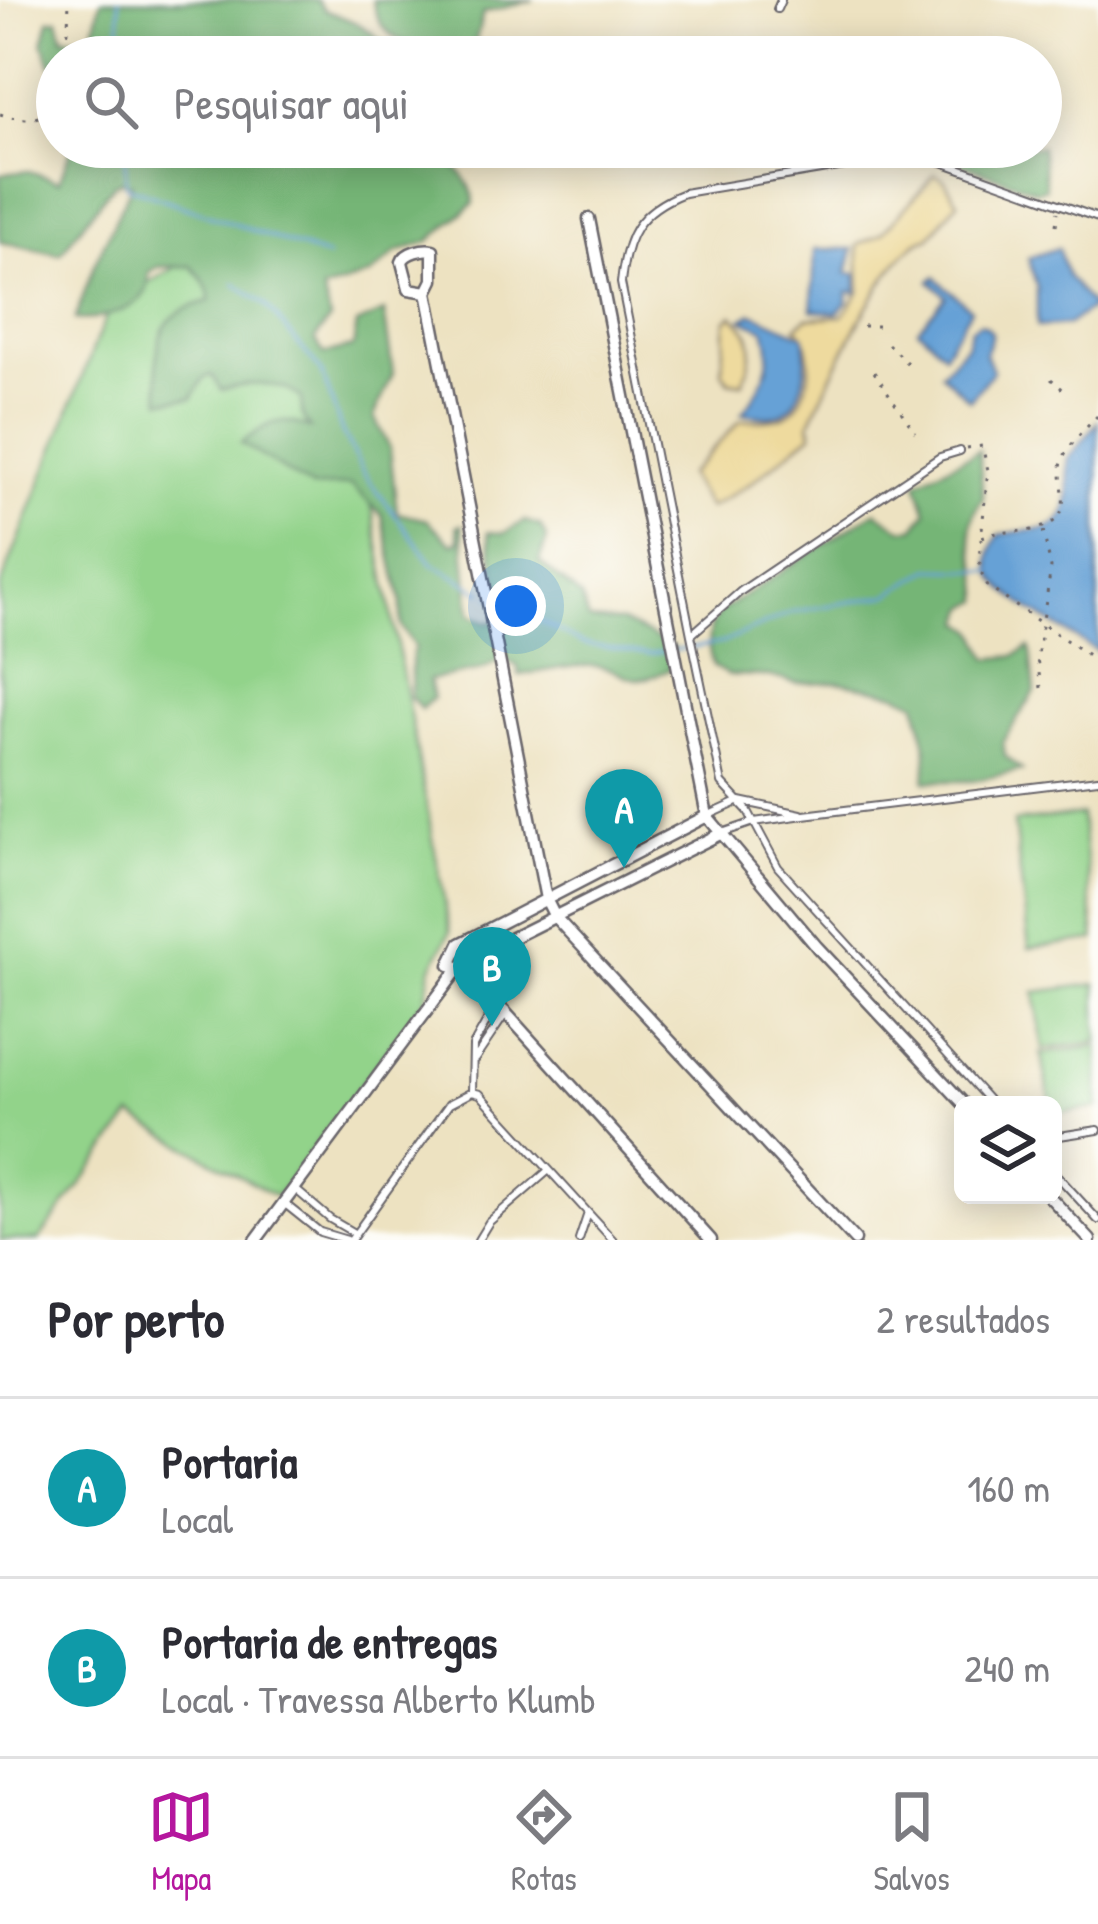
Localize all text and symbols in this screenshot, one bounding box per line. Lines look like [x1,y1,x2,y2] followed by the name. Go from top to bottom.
[36,36,1062,168] search box
[78,69,144,135] icon: search
[174,72,409,133] text: Pesquisar aqui
[486,576,546,636] your location
[585,769,663,868] pin: A
[453,927,531,1026] pin: B
[954,1096,1062,1204] map controls
[954,1096,1062,1204] button: layers
[48,1284,224,1353] text: Por perto
[877,1292,1050,1345] text: 2 resultados
[162,1431,297,1492] text: Portaria
[77,1461,97,1514] text: A
[967,1461,1050,1514] text: 160 m
[162,1492,233,1545] text: Local
[162,1611,497,1672] text: Portaria de entregas
[77,1641,97,1694] text: B
[964,1641,1050,1694] text: 240 m
[162,1672,596,1725] text: Local · Travessa Alberto Klumb
[148,1784,214,1900] tab: Mapa
[511,1784,577,1900] tab: Rotas
[874,1784,950,1900] tab: Salvos

